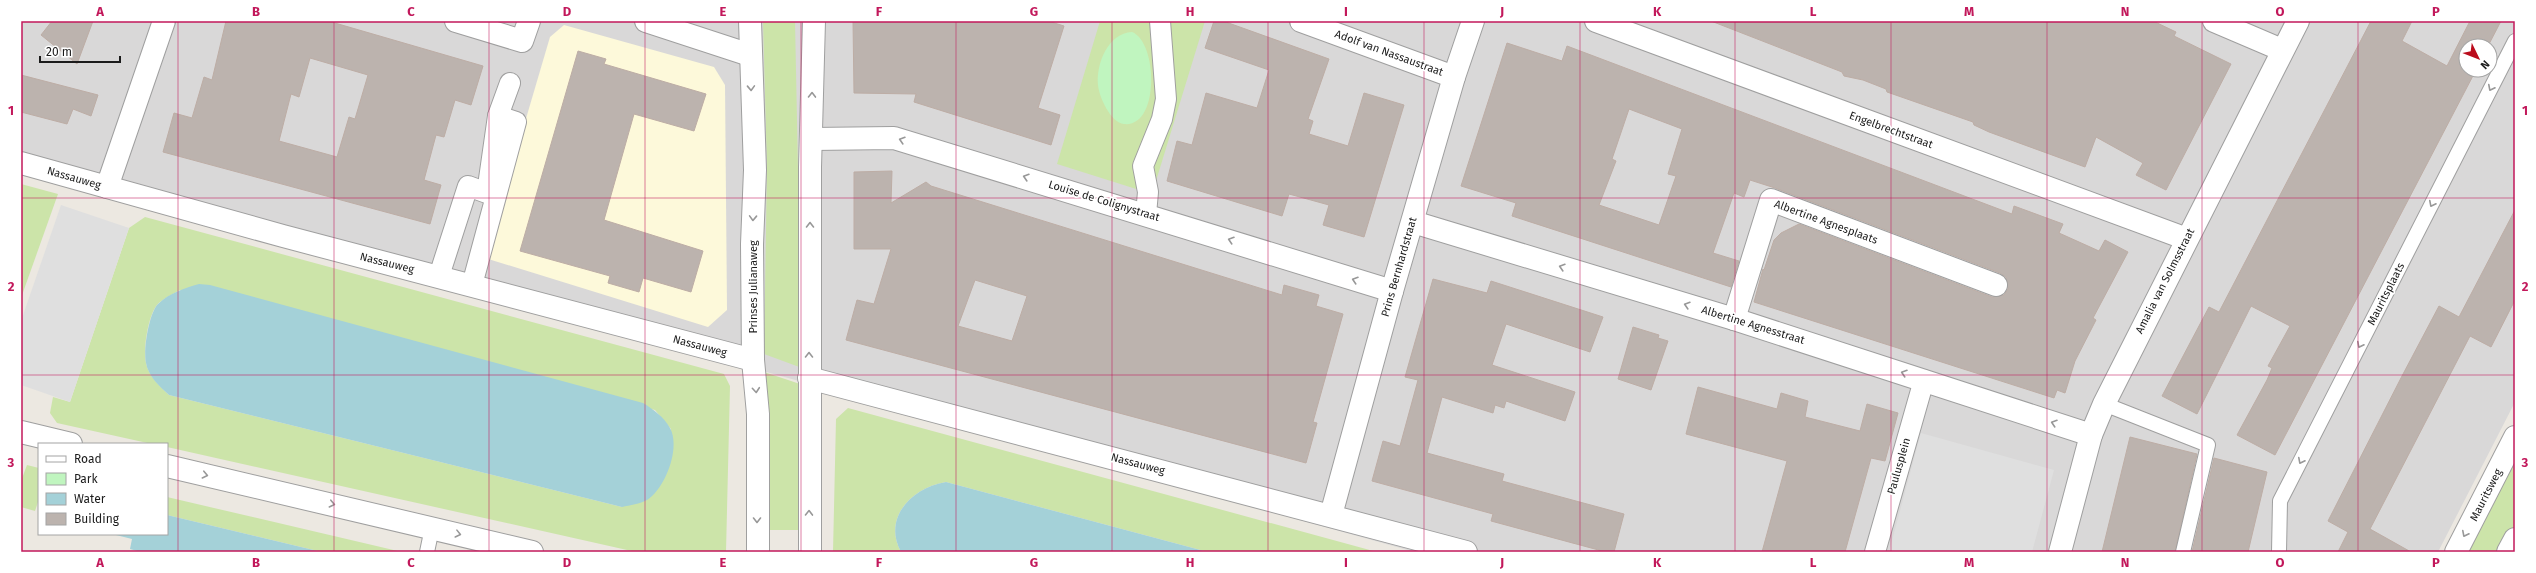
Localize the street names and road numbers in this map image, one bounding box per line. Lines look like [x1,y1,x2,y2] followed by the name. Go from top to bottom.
[1333,27,1445,79] street label: Adolf van Nassaustraat
[1847,109,1935,151] street label: Engelbrechtstraat
[46,164,103,192] street label: Nassauweg
[1047,178,1161,224] street label: Louise de Colignystraat
[1773,197,1879,247] street label: Albertine Agnesplaats
[1379,216,1419,318] street label: Prins Bernhardstraat
[2133,226,2197,336] street label: Amalia van Solmsstraat
[747,240,760,334] street label: Prinses Julianaweg
[359,250,416,276] street label: Nassauweg
[2365,261,2407,327] street label: Mauritsplaats
[1700,303,1806,347] street label: Albertine Agnesstraat
[672,333,729,360] street label: Nassauweg
[1885,436,1913,496] street label: Paulusplein
[1110,451,1167,478] street label: Nassauweg
[2467,466,2505,523] street label: Mauritsweg

